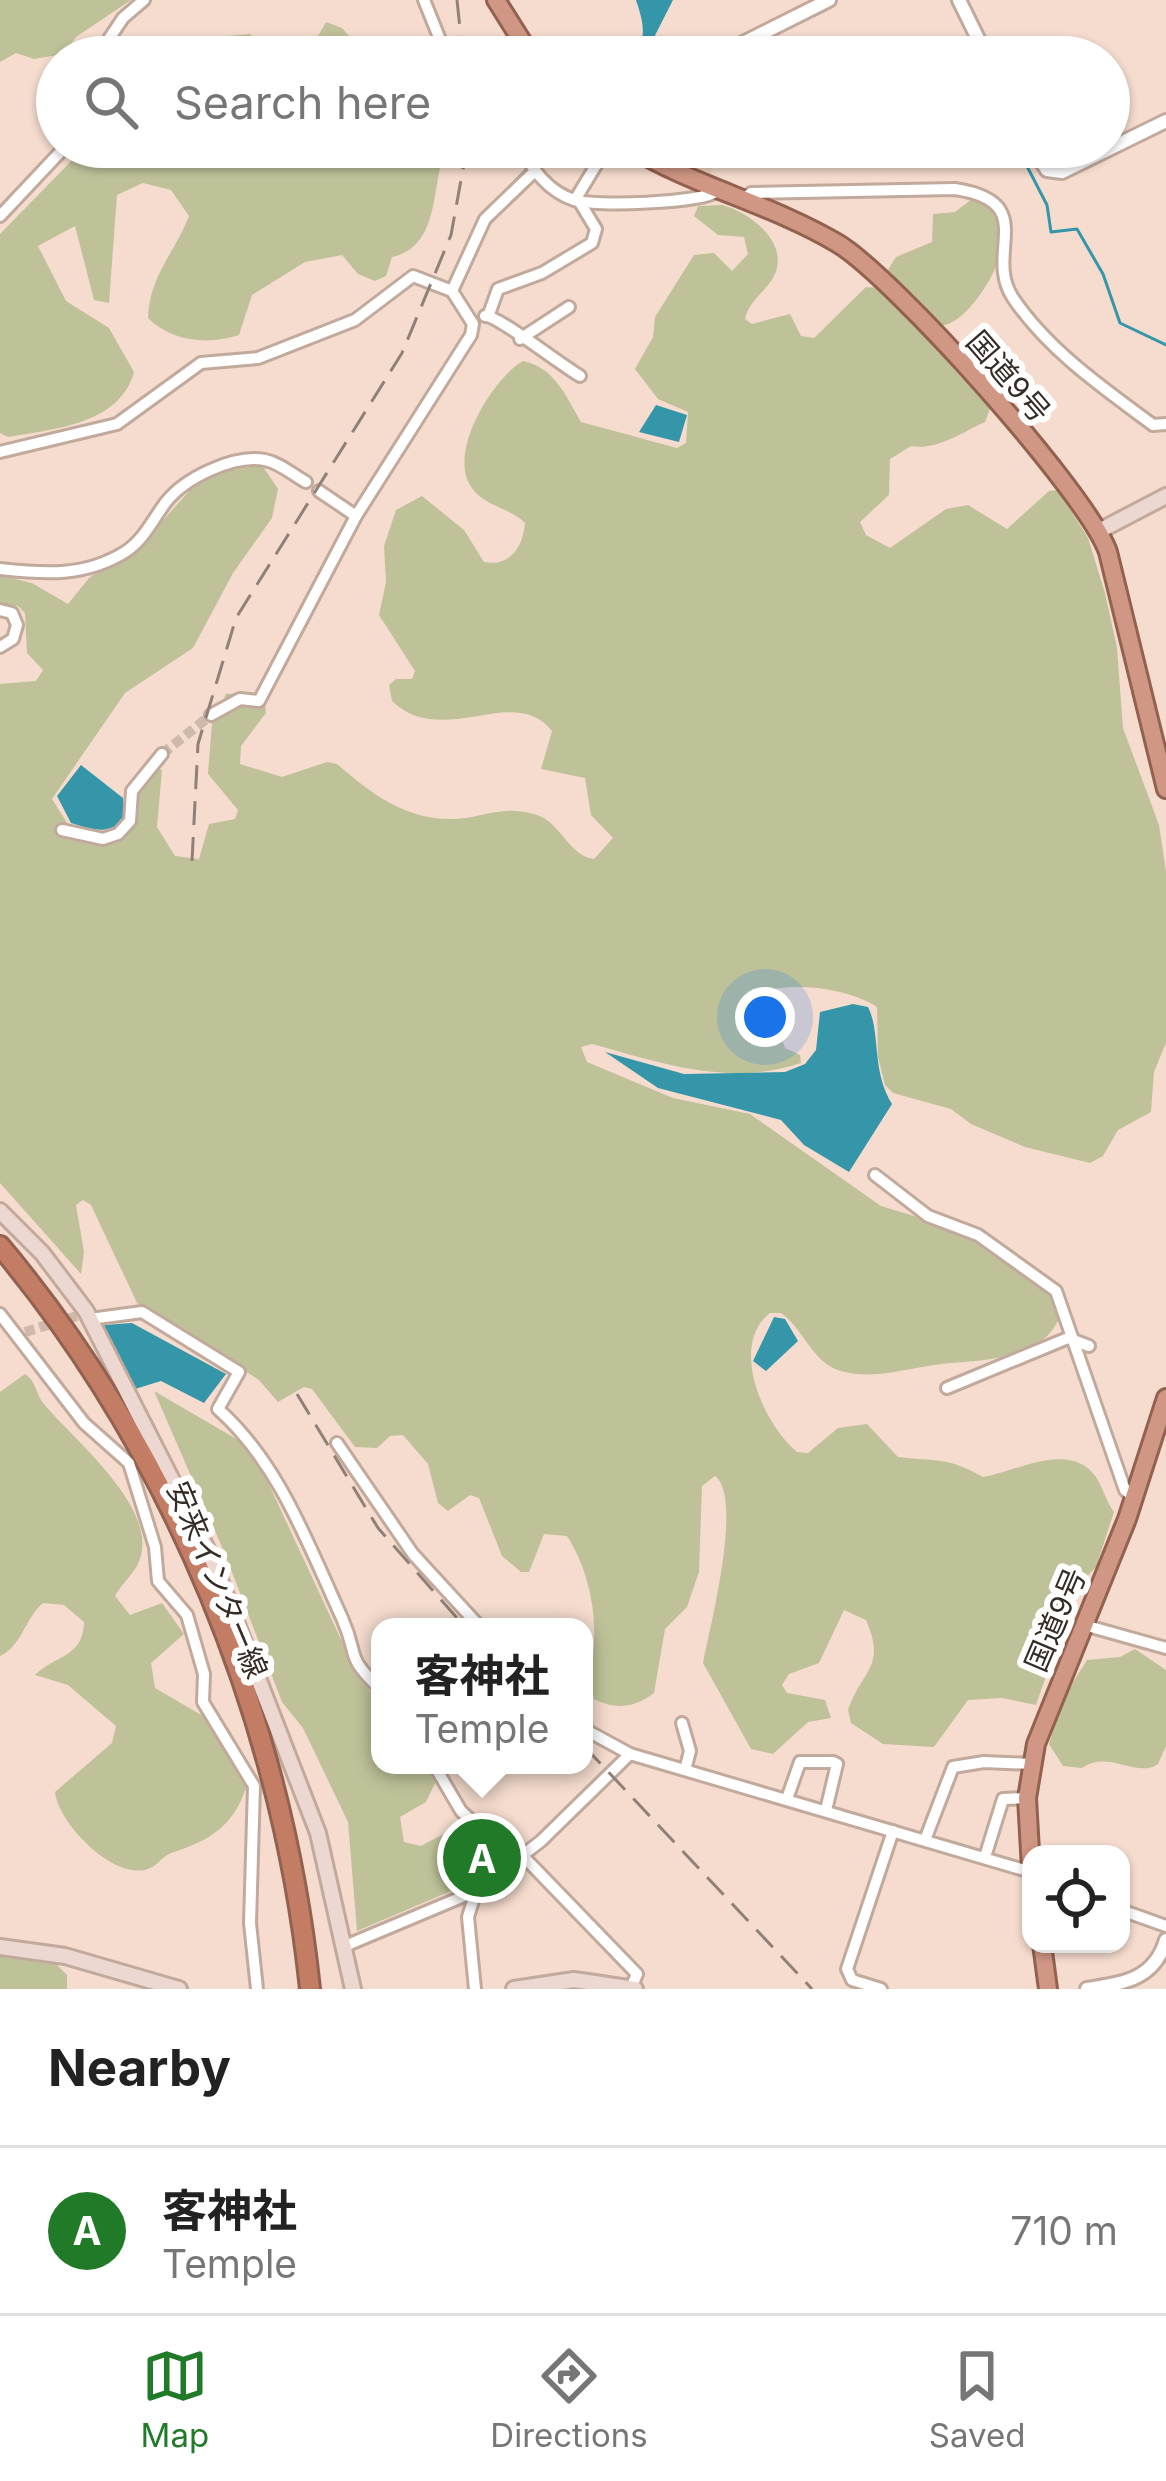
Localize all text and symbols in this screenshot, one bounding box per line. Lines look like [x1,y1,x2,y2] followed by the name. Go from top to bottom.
[36,36,1130,168] search box
[78,69,144,135] icon: search
[174,75,431,130] text: Search here
[960,324,1058,429] street label: 国道9号
[735,987,795,1047] your location
[160,1476,276,1683] street label: 安来インター線
[1017,1563,1093,1677] street label: 国道9号
[371,1618,593,1774] popup
[414,1648,549,1703] text: 客神社
[414,1705,550,1752] text: Temple
[443,1813,521,1903] pin: A
[1022,1845,1130,1953] map controls
[1022,1845,1130,1953] button: locate
[48,2037,231,2098] text: Nearby
[162,2183,297,2238] text: 客神社
[72,2207,102,2254] text: A
[1010,2207,1118,2254] text: 710 m
[162,2240,297,2287] text: Temple
[141,2343,209,2455] tab: Map
[490,2343,648,2455] tab: Directions
[929,2343,1025,2455] tab: Saved

